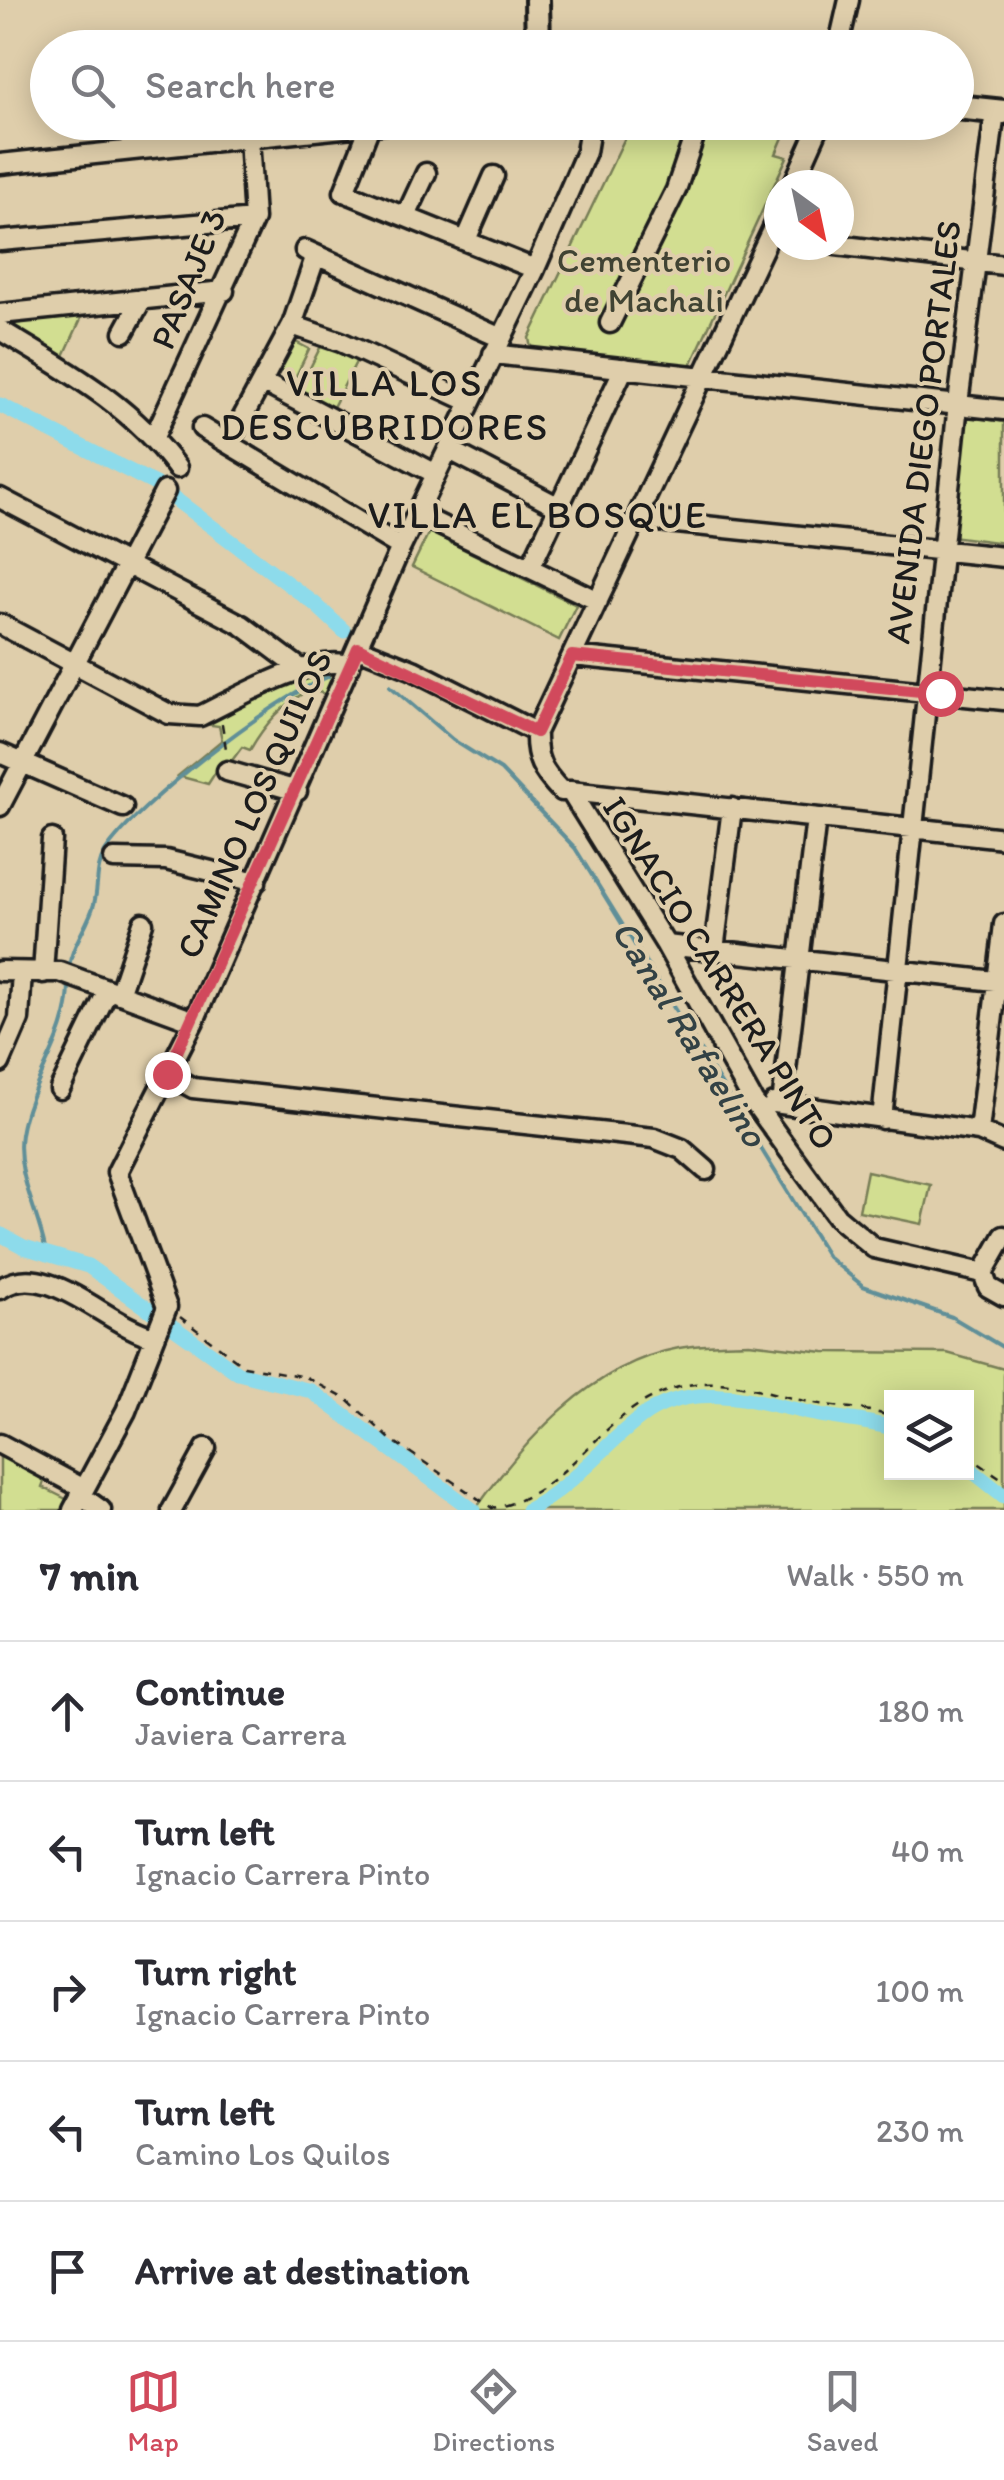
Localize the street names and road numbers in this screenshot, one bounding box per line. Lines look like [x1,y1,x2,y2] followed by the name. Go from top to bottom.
[141,203,235,355] street label: PASAJE 3
[876,218,970,646] street label: AVENIDA DIEGO PORTALES
[167,643,341,965] street label: CAMINO LOS QUILOS
[594,789,846,1157] street label: IGNACIO CARRERA PINTO

